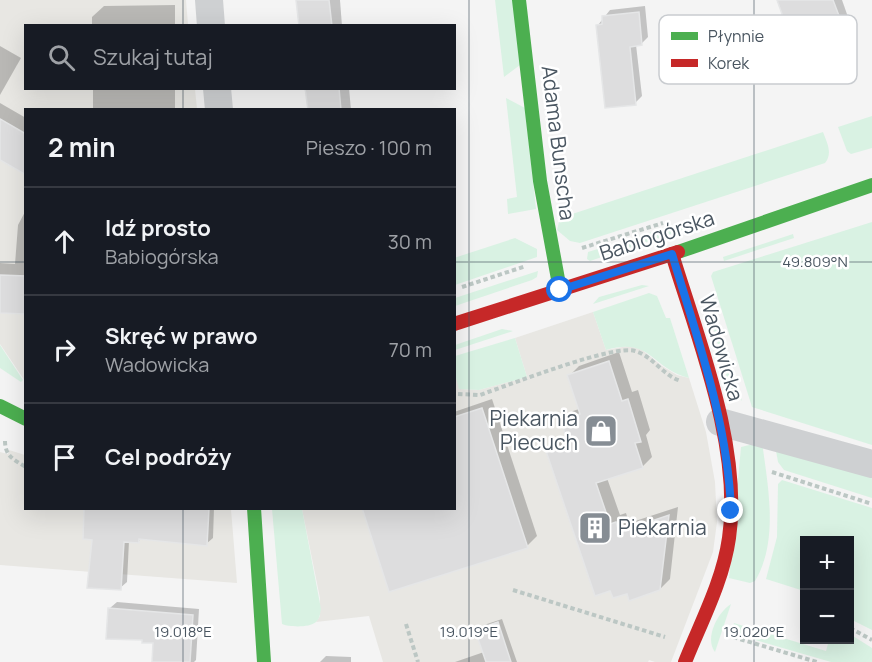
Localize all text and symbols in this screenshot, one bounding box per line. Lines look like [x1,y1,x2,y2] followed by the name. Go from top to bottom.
[659,15,857,84] legend
[24,24,456,90] search box
[708,25,764,47] text: Płynnie
[45,41,78,74] icon: search
[93,42,213,72] text: Szukaj tutaj
[708,52,750,74] text: Korek
[536,64,582,222] street label: Adama Bunscha
[48,129,116,165] text: 2 min
[306,134,432,161] text: Pieszo · 100 m
[596,203,718,267] street label: Babiogórska
[105,213,211,243] text: Idź prosto
[48,225,81,258] icon: ahead
[388,228,432,255] text: 30 m
[105,243,219,270] text: Babiogórska
[782,251,848,272] text: 49.809°N
[546,276,572,302] route start
[693,291,751,404] street label: Wadowicka
[105,321,258,351] text: Skręć w prawo
[48,333,81,366] icon: right
[389,336,432,363] text: 70 m
[105,351,209,378] text: Wadowicka
[489,404,578,456] place label: Piekarnia Piecuch
[583,413,619,449] shop icon: Piekarnia Piecuch
[48,441,81,474] icon: arrive
[105,442,231,472] text: Cel podróży
[717,497,743,523] route end
[577,510,613,546] building icon: Piekarnia
[618,513,707,541] place label: Piekarnia
[800,536,854,644] map controls
[800,536,854,590] button: +
[800,590,854,644] button: −
[154,621,212,642] text: 19.018°E
[440,621,498,642] text: 19.019°E
[724,621,784,642] text: 19.020°E

